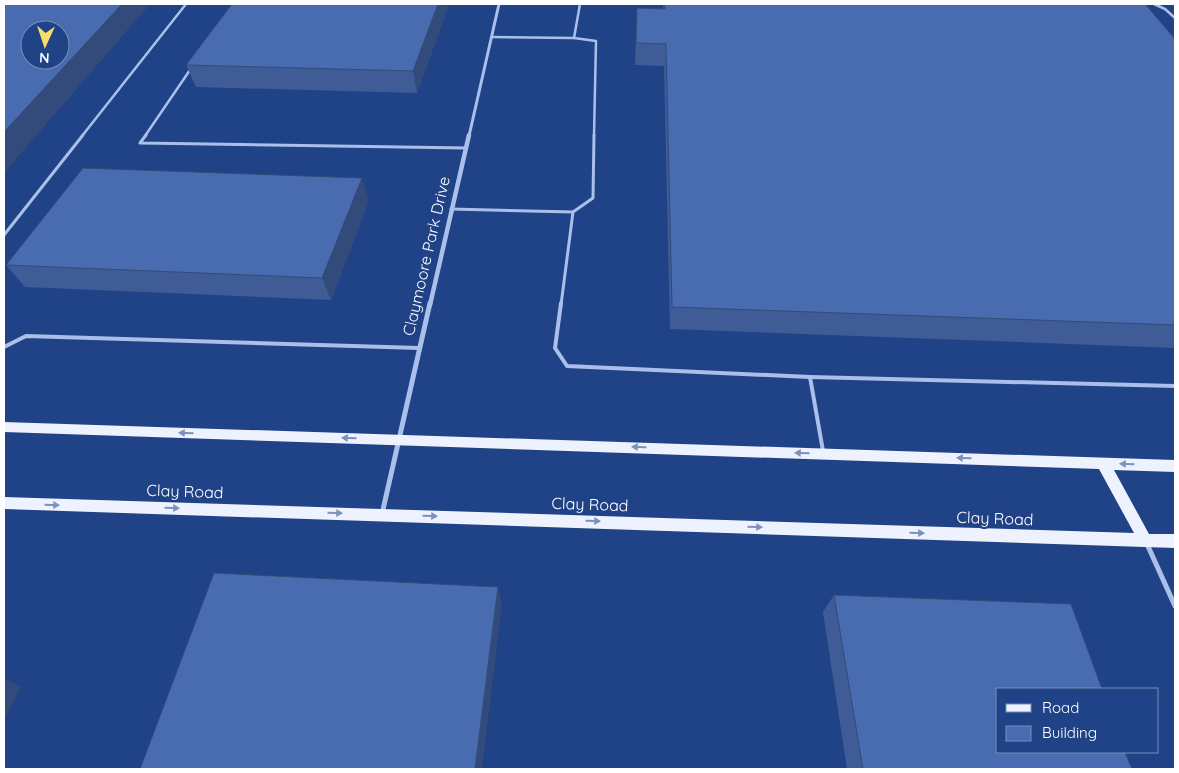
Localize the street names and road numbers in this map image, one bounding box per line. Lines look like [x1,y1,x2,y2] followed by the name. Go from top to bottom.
[398,174,454,338] street label: Claymoore Park Drive
[146,480,224,502] street label: Clay Road
[551,493,629,515] street label: Clay Road
[956,507,1034,529] street label: Clay Road

